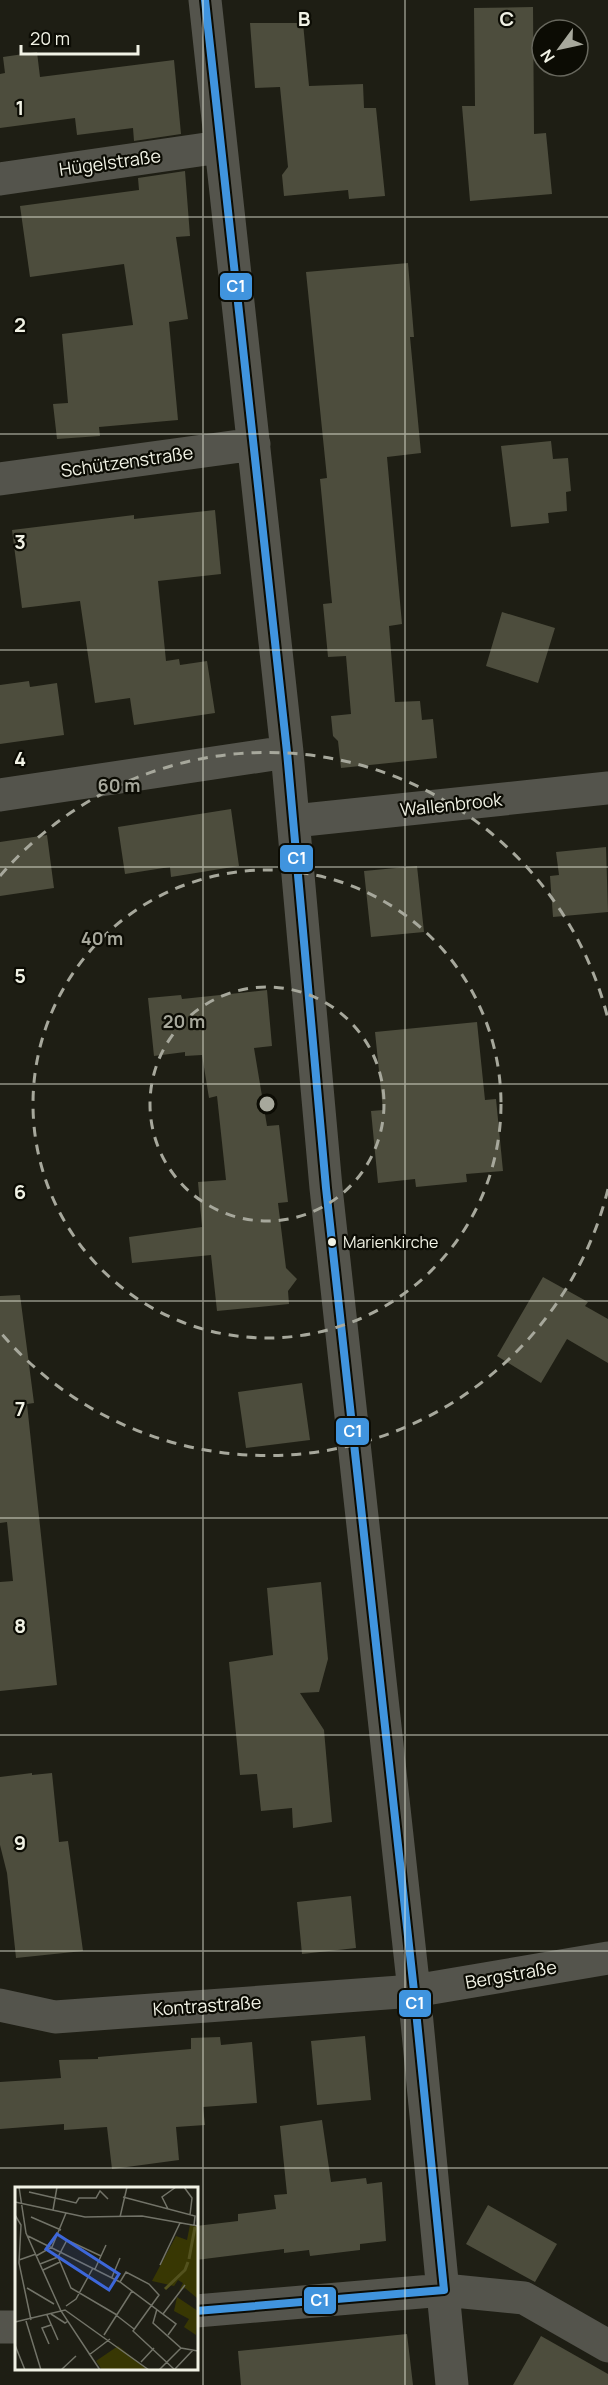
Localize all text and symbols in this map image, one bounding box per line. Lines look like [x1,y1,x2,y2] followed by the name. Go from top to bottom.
[298,5,311,32] text: B
[500,5,514,32] text: C
[21,18,138,56] scale bar
[530,18,590,78] north arrow
[30,26,70,50] text: 20 m
[535,45,560,67] text: N
[16,94,24,121] text: 1
[57,143,162,181] street label: Hügelstraße
[219,272,253,301] line badge: C1
[227,275,245,297] text: C1
[14,311,26,338] text: 2
[59,440,195,482] street label: Schützenstraße
[14,528,26,555] text: 3
[14,745,26,772] text: 4
[98,773,140,797] text: 60 m
[399,787,504,821] street label: Wallenbrook
[279,844,314,873] line badge: C1
[288,847,306,869] text: C1
[81,926,123,950] text: 40 m
[14,962,26,989] text: 5
[163,1009,205,1033] text: 20 m
[257,1094,277,1114] centre of rings
[14,1178,26,1205] text: 6
[343,1231,438,1253] place label: Marienkirche
[326,1236,338,1248] marker: Marienkirche
[15,1395,25,1422] text: 7
[335,1417,370,1446] line badge: C1
[344,1420,362,1442] text: C1
[14,1612,26,1639] text: 8
[14,1829,26,1856] text: 9
[463,1954,558,1994] street label: Bergstraße
[152,1989,262,2021] street label: Kontrastraße
[398,1989,432,2018] line badge: C1
[406,1992,424,2014] text: C1
[15,2187,198,2370] inset map
[303,2286,337,2315] line badge: C1
[311,2289,329,2311] text: C1

